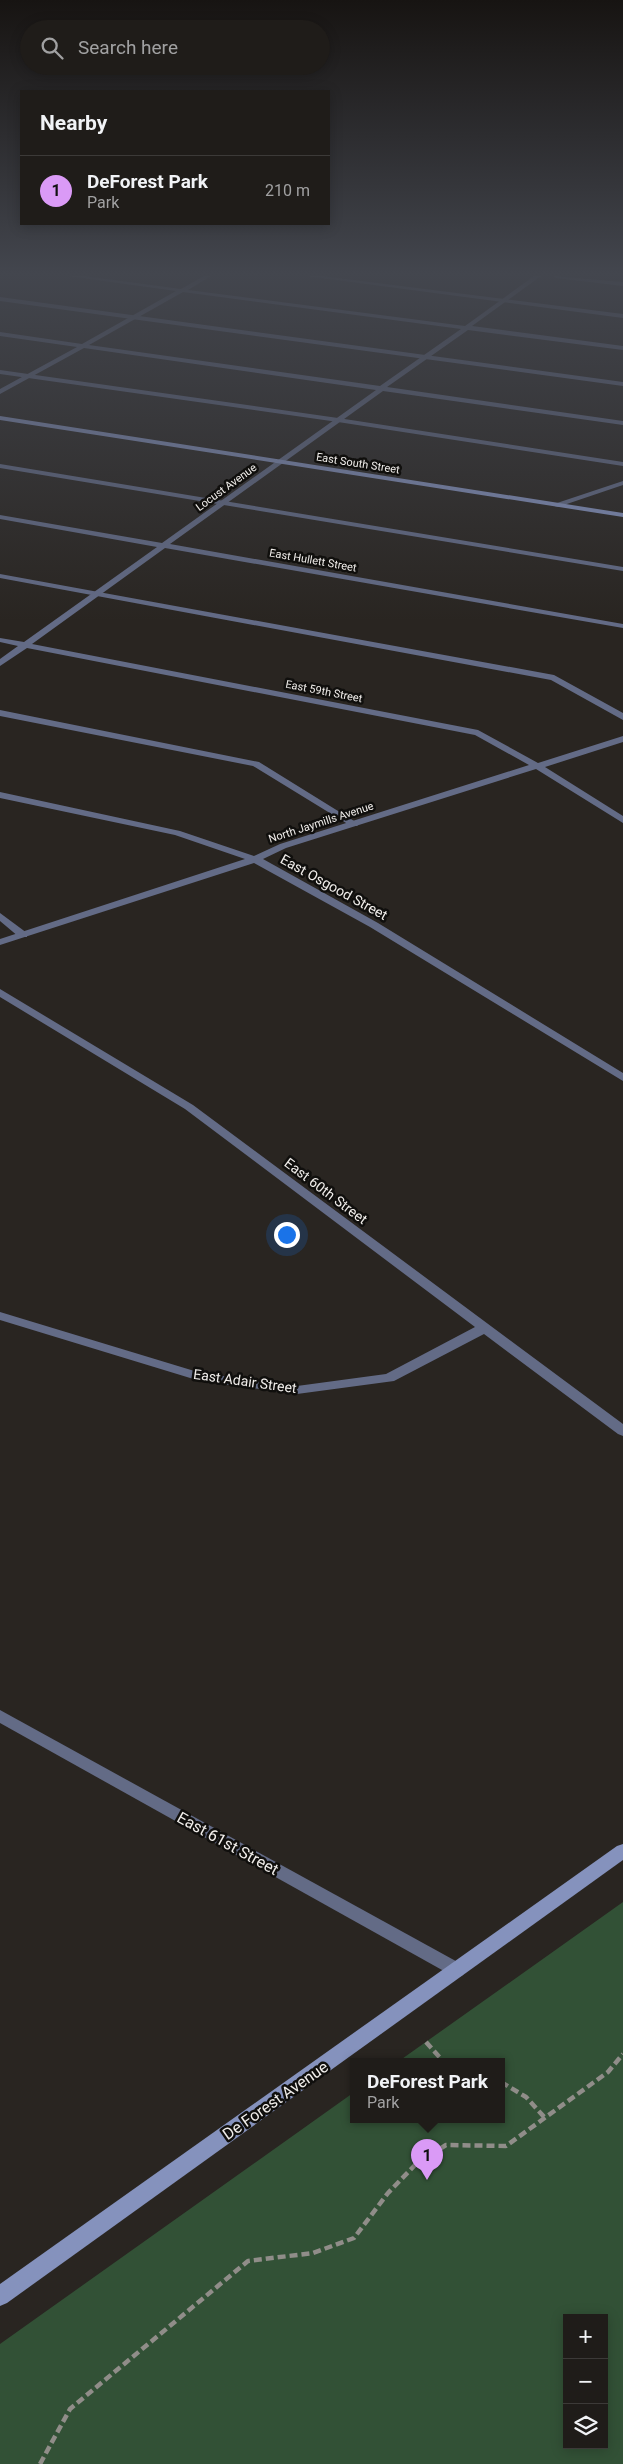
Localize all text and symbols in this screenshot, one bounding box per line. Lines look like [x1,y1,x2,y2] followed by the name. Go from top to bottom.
[20,20,330,75] search box
[38,34,66,62] icon: search
[78,36,178,59] text: Search here
[40,111,107,135] text: Nearby
[87,170,208,193] text: DeForest Park
[51,181,61,200] text: 1
[265,181,310,200] text: 210 m
[87,193,119,212] text: Park
[315,450,401,477] street label: East South Street
[193,461,259,514] street label: Locust Avenue
[268,546,358,575] street label: East Hullett Street
[284,678,364,705] street label: East 59th Street
[267,799,375,846] street label: North Jaymills Avenue
[278,851,391,923] street label: East Osgood Street
[282,1155,371,1228] street label: East 60th Street
[274,1222,300,1248] your location
[192,1366,298,1396] street label: East Adair Street
[174,1808,282,1879] street label: East 61st Street
[219,2057,332,2144] street label: De Forest Avenue
[350,2058,505,2123] popup
[367,2070,488,2093] text: DeForest Park
[367,2093,399,2112] text: Park
[411,2139,443,2180] pin: 1
[563,2314,608,2449] map controls
[563,2314,608,2359] button: +
[563,2359,608,2404] button: −
[563,2404,608,2449] button: layers

